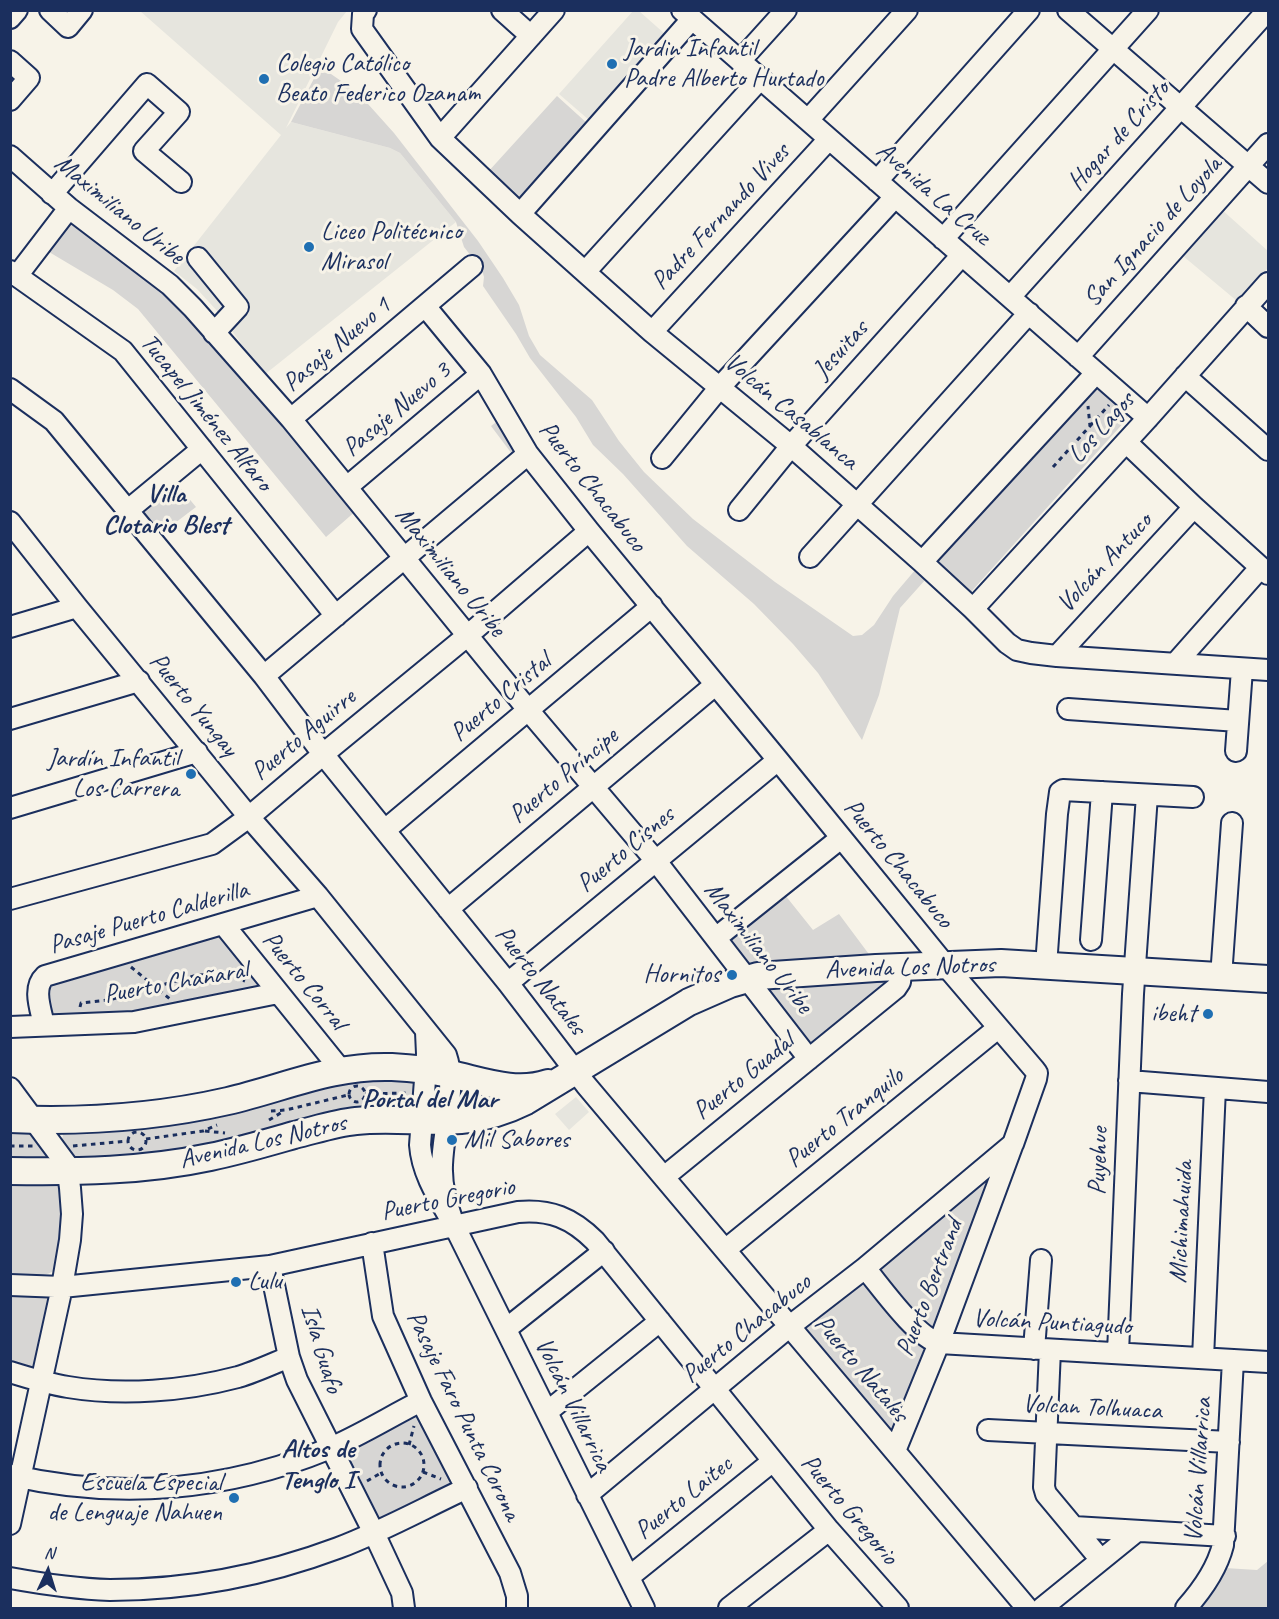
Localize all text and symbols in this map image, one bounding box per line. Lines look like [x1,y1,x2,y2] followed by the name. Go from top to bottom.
[624,33,823,94] place label: Jardin Infantil Padre Alberto Hurtado
[276,48,480,110] place label: Colegio Católico Beato Federico Ozanam
[605,57,619,71] marker: Jardin Infantil Padre Alberto Hurtado
[257,72,271,86] marker: Colegio Católico Beato Federico Ozanam
[1061,75,1177,197] street label: Hogar de Cristo
[869,136,997,252] street label: Avenida La Cruz
[645,137,797,297] street label: Padre Fernando Vives
[48,148,190,272] street label: Maximiliano Uribe
[1077,150,1229,314] street label: San Ignacio de Loyola
[321,216,462,278] place label: Liceo Politécnico Mirasol
[302,240,316,254] marker: Liceo Politécnico Mirasol
[277,291,397,399] street label: Pasaje Nuevo 1
[807,314,875,386] street label: Jesuitas
[133,328,279,498] street label: Tucapel Jiménez Alfaro
[718,347,864,477] street label: Volcán Casablanca
[337,356,457,464] street label: Pasaje Nuevo 3
[1062,386,1142,470] street label: Los Lagos
[531,415,653,559] street label: Puerto Chacabuco
[103,479,229,542] district label: Villa Clotario Blest
[388,501,512,643] street label: Maximiliano Uribe
[1051,506,1159,620] street label: Volcán Antuco
[142,647,244,763] street label: Puerto Yungay
[444,647,558,749] street label: Puerto Cristal
[245,682,363,788] street label: Puerto Aguirre
[503,721,625,831] street label: Puerto Príncipe
[47,743,179,804] place label: Jardín Infantil Los Carrera
[184,767,198,781] marker: Jardín Infantil Los Carrera
[836,793,960,935] street label: Puerto Chacabuco
[571,800,681,900] street label: Puerto Cisnes
[46,875,252,961] street label: Pasaje Puerto Calderilla
[697,876,819,1020] street label: Maximiliano Uribe
[488,920,592,1042] street label: Puerto Natales
[255,925,353,1037] street label: Puerto Corral
[825,949,995,987] street label: Avenida Los Notros
[102,955,250,1011] street label: Puerto Chañaral
[644,959,720,991] place label: Hornitos
[725,968,739,982] marker: Hornitos
[1151,998,1196,1030] place label: ibeht
[1201,1007,1215,1021] marker: ibeht
[687,1027,801,1127] street label: Puerto Guadal
[780,1061,910,1175] street label: Puerto Tranquilo
[362,1084,498,1116] district label: Portal del Mar
[177,1108,349,1176] street label: Avenida Los Notros
[464,1124,569,1156] place label: Mil Sabores
[1082,1126,1116,1196] street label: Puyehue
[445,1133,459,1147] marker: Mil Sabores
[1163,1160,1201,1284] street label: Michimahuida
[379,1172,517,1228] street label: Puerto Gregorio
[890,1215,970,1361] street label: Puerto Bertrand
[248,1266,282,1298] place label: Lulu
[676,1267,818,1391] street label: Puerto Chacabuco
[229,1275,243,1289] marker: Lulu
[293,1301,349,1397] street label: Isla Guafo
[972,1303,1132,1343] street label: Volcán Puntiagudo
[399,1306,527,1526] street label: Pasaje Faro Punta Corona
[807,1309,915,1429] street label: Puerto Natales
[527,1333,619,1477] street label: Volcán Villarrica
[1022,1389,1162,1427] street label: Volcan Tolhuaca
[1178,1397,1220,1543] street label: Volcán Villarrica
[281,1434,355,1497] district label: Altos de Tenglo I
[794,1448,904,1572] street label: Puerto Gregorio
[629,1449,739,1547] street label: Puerto Laitec
[47,1467,222,1528] place label: Escuela Especial de Lenguaje Nahuen
[227,1491,241,1505] marker: Escuela Especial de Lenguaje Nahuen
[18,1541,78,1601] north arrow
[44,1543,55,1563] text: N

